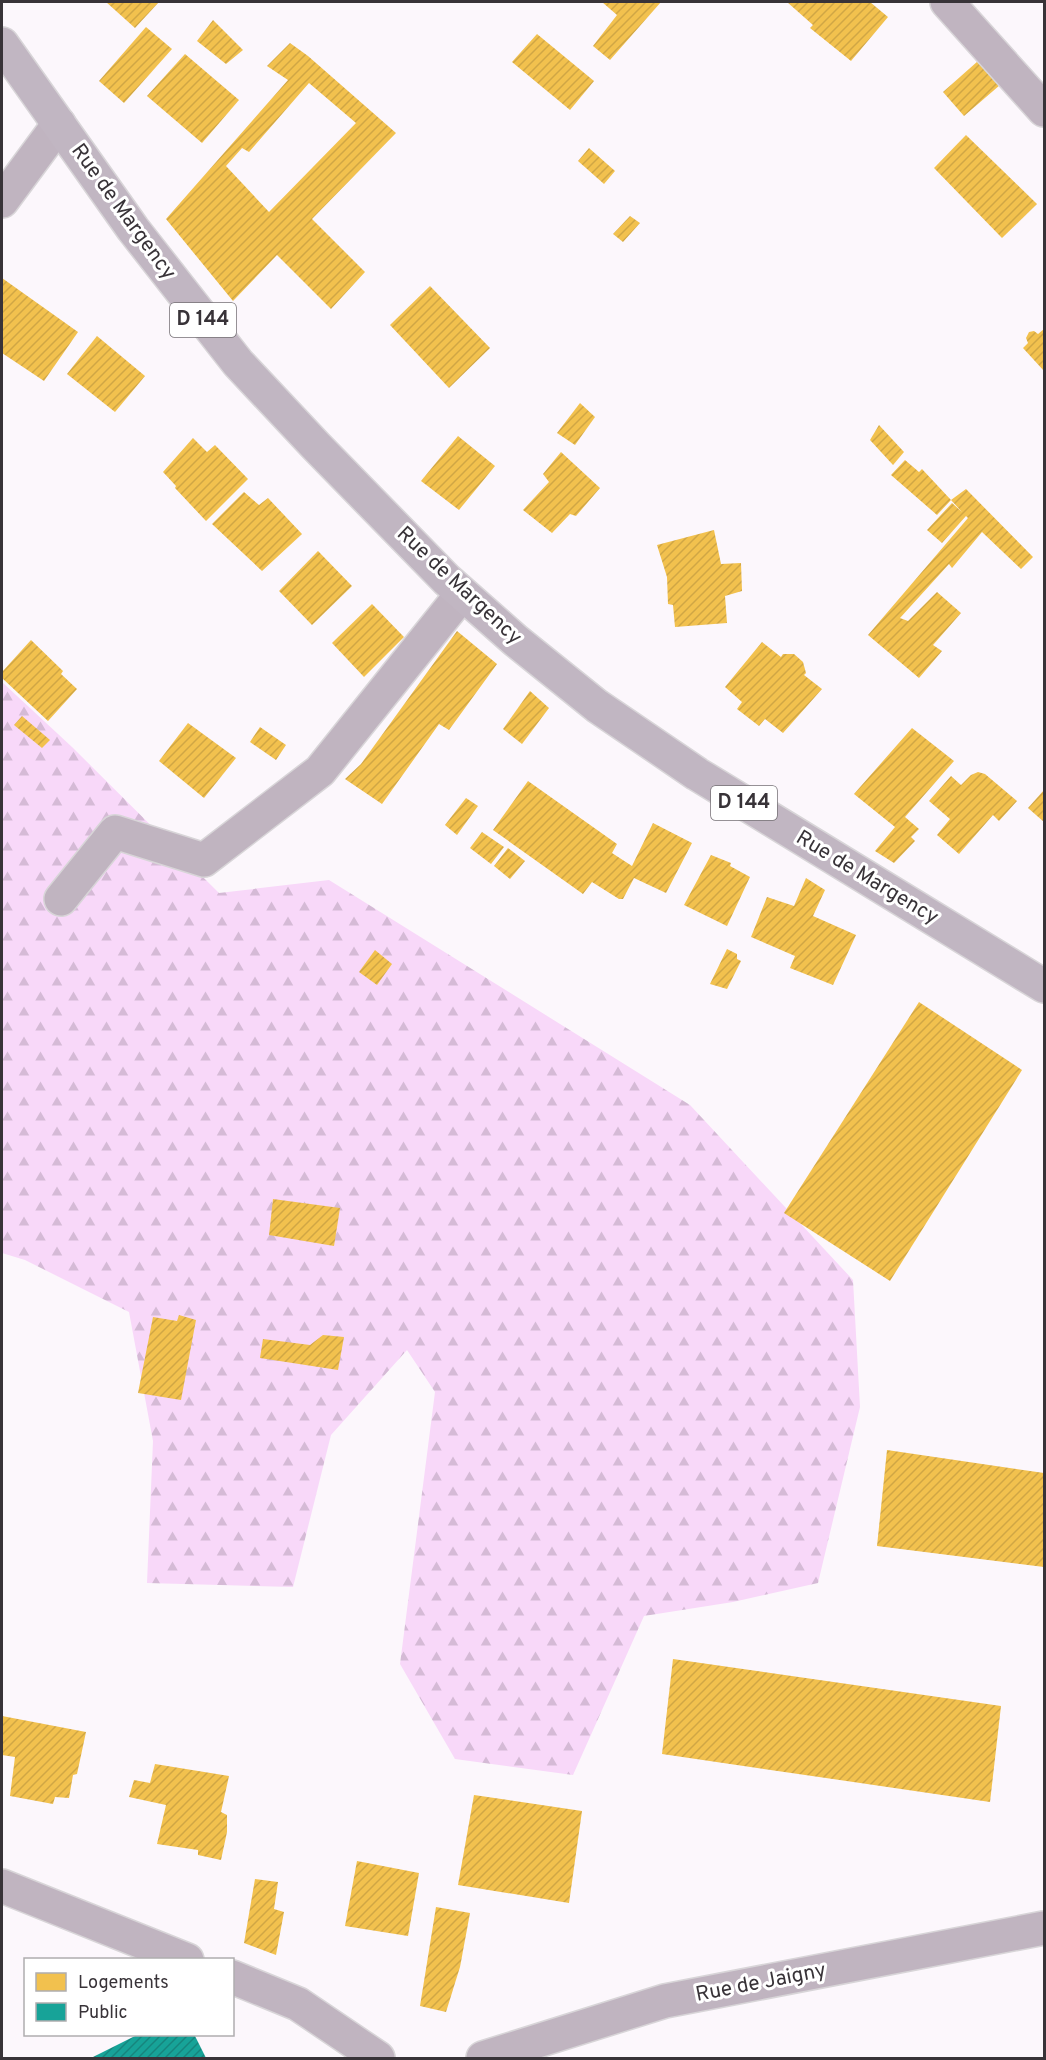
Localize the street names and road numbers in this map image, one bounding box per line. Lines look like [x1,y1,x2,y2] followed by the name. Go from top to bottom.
[64,139,182,285] street label: Rue de Margency
[170,303,236,337] road number: D 144
[391,521,527,651] street label: Rue de Margency
[711,786,777,820] road number: D 144
[791,825,943,931] street label: Rue de Margency
[693,1957,829,2009] street label: Rue de Jaigny

